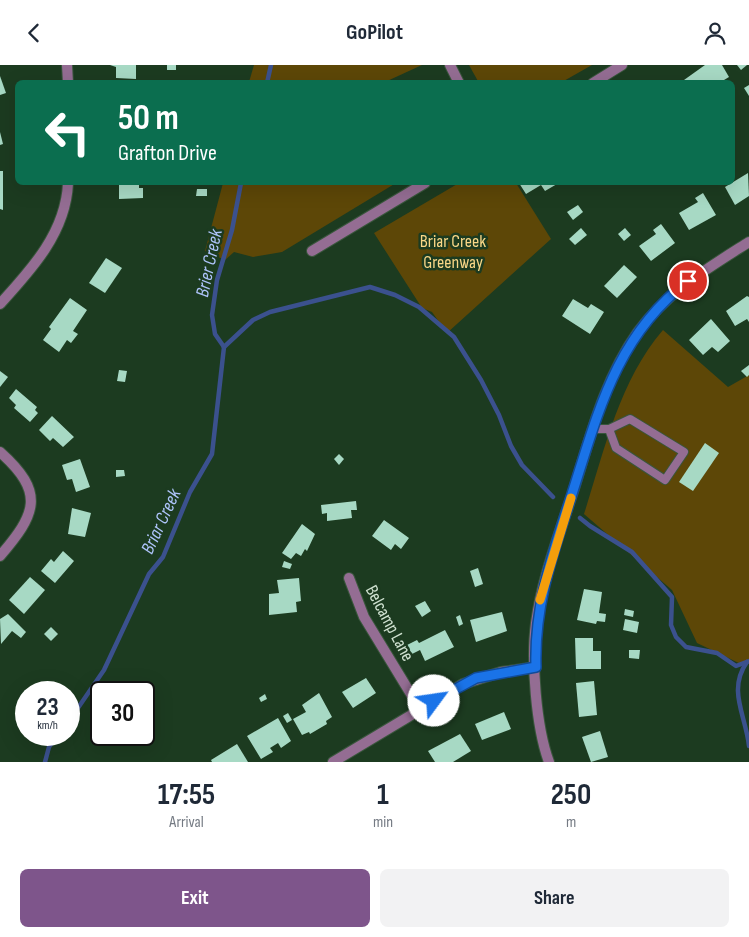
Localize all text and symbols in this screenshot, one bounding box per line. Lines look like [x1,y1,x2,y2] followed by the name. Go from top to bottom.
[20,19,48,47] icon: back
[346,19,403,46] text: GoPilot
[701,19,729,47] icon: person
[118,97,179,140] text: 50 m
[35,100,100,165] icon: left
[118,140,217,167] text: Grafton Drive
[191,226,228,299] water label: Brier Creek
[420,231,486,273] park label: Briar Creek Greenway
[667,260,709,302] pin
[674,267,702,295] icon: arrive
[136,485,187,558] water label: Briar Creek
[361,582,418,665] street label: Belcamp Lane
[407,674,459,726] position arrow
[90,681,155,746] speed limit sign: 30
[36,692,59,723] text: 23
[37,718,58,733] text: km/h
[158,777,215,813] text: 17:55
[377,777,389,813] text: 1
[551,777,591,813] text: 250
[169,813,204,832] text: Arrival
[373,813,393,832] text: min
[566,813,576,832] text: m
[20,869,370,927] button: Exit
[380,869,729,927] button: Share

